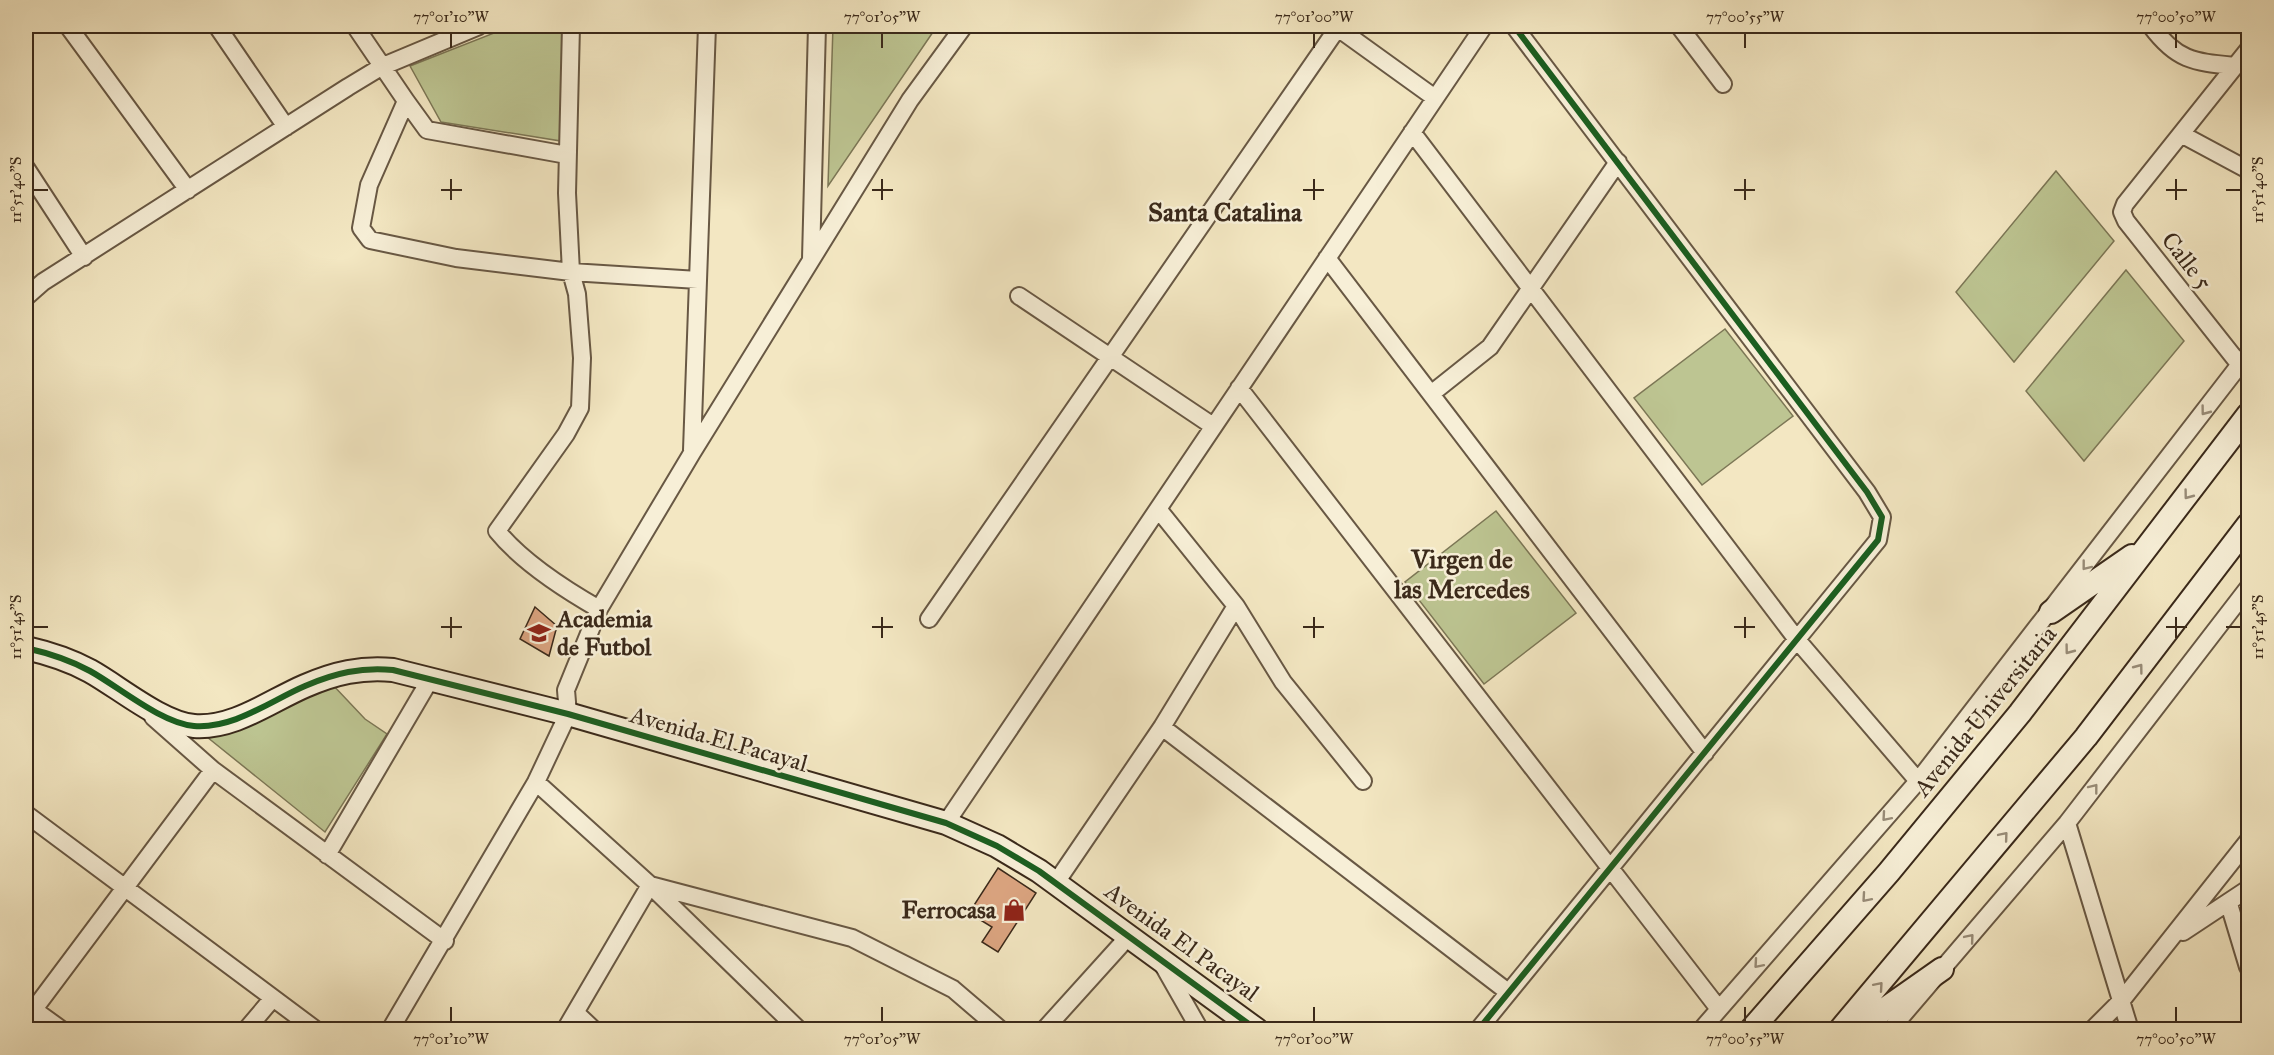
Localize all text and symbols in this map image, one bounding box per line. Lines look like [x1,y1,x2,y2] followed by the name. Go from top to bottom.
[413,8,490,26] text: 77°01'10"W
[844,8,921,26] text: 77°01'05"W
[1275,8,1354,26] text: 77°01'00"W
[1706,8,1785,26] text: 77°00'55"W
[2136,8,2217,26] text: 77°00'50"W
[7,157,25,223] text: 11°51'40"S
[2249,157,2267,223] text: 11°51'40"S
[1148,196,1303,228] district label: Santa Catalina
[2155,226,2219,296] street label: Calle 5
[2201,405,2212,416] one-way arrow
[2184,488,2195,499] one-way arrow
[1393,543,1530,605] district label: Virgen de las Mercedes
[2083,560,2094,571] one-way arrow
[7,595,25,659] text: 11°51'45"S
[2249,595,2267,659] text: 11°51'45"S
[555,604,653,662] place label: Academia de Futbol
[1906,619,2064,803] street label: Avenida Universitaria
[526,620,552,646] school or university icon: Academia de Futbol
[2065,643,2076,654] one-way arrow
[2132,663,2143,674] one-way arrow
[626,699,812,779] street label: Avenida El Pacayal
[2087,783,2098,794] one-way arrow
[1883,811,1894,822] one-way arrow
[1997,832,2008,843] one-way arrow
[1098,875,1265,1008] street label: Avenida El Pacayal
[1862,891,1873,902] one-way arrow
[902,895,997,925] place label: Ferrocasa
[1001,897,1027,923] shop icon: Ferrocasa
[1962,934,1973,945] one-way arrow
[1754,957,1765,968] one-way arrow
[1872,982,1883,992] one-way arrow
[413,1030,490,1048] text: 77°01'10"W
[844,1030,921,1048] text: 77°01'05"W
[1275,1030,1354,1048] text: 77°01'00"W
[1706,1030,1785,1048] text: 77°00'55"W
[2136,1030,2217,1048] text: 77°00'50"W

